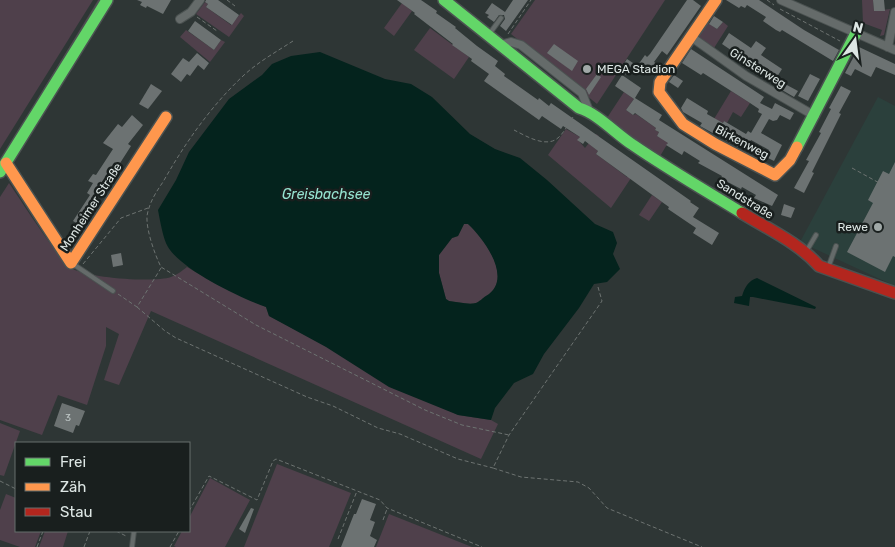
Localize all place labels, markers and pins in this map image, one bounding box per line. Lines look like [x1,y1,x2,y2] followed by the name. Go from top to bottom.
[597,62,675,76] place label: MEGA Stadion
[581,63,593,75] marker: MEGA Stadion
[837,220,868,234] place label: Rewe
[872,221,884,233] marker: Rewe

